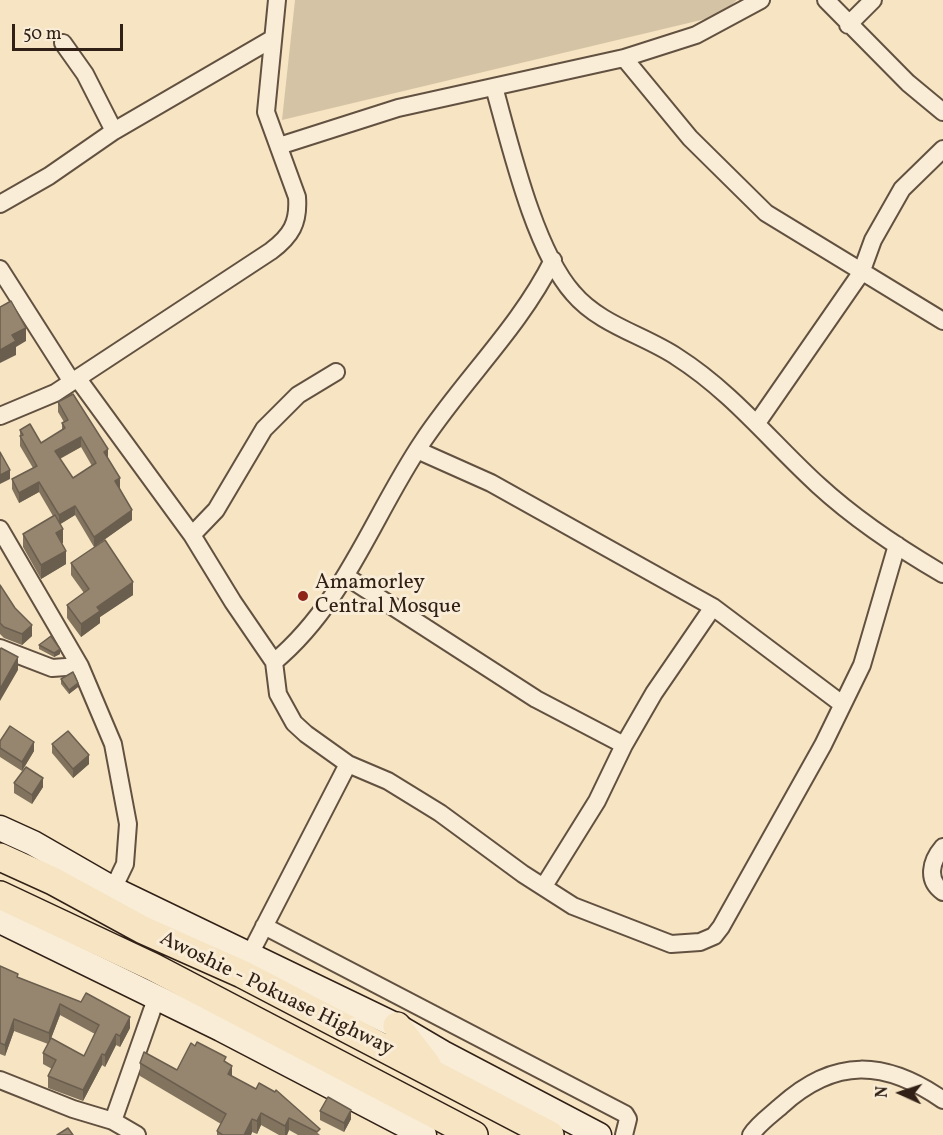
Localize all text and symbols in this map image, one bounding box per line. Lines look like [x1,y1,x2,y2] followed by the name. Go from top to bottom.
[15,12,126,50] scale bar
[23,22,62,47] text: 50 m
[315,571,461,621] place label: Amamorley Central Mosque
[296,589,310,603] marker: Amamorley Central Mosque
[155,927,397,1063] street label: Awoshie - Pokuase Highway
[871,1063,931,1123] north arrow
[872,1086,894,1098] text: N

